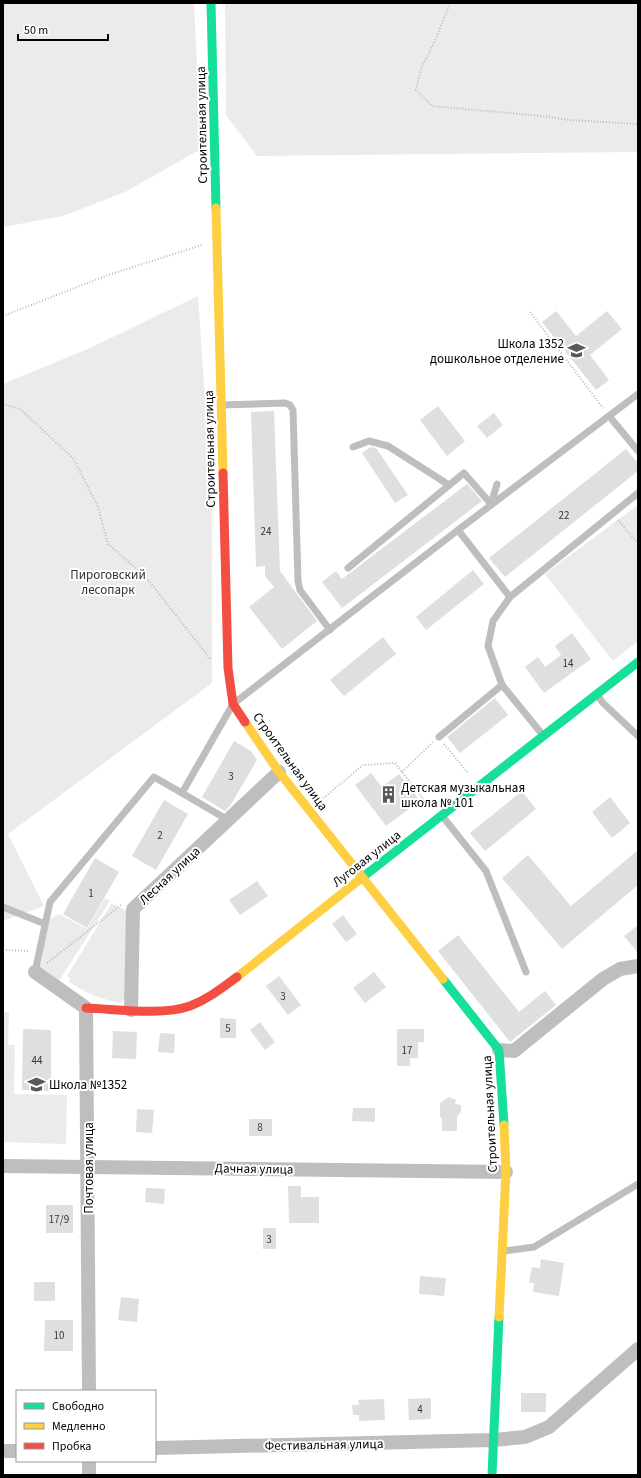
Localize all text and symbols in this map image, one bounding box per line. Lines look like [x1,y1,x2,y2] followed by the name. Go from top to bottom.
[18,16,108,42] scale bar
[24,22,48,39] text: 50 m
[192,66,212,184] street label: Строительная улица
[430,335,564,368] place label: Школа 1352 дошкольное отделение
[567,340,587,360] school or university icon: Школа 1352 дошкольное отделение
[200,390,220,508] street label: Строительная улица
[559,508,569,523] house number: 22
[261,524,272,539] house number: 24
[70,566,146,599] park label: Пироговский лесопарк
[563,656,574,671] house number: 14
[248,709,332,814] street label: Строительная улица
[228,769,234,784] house number: 3
[401,779,525,812] place label: Детская музыкальная школа № 101
[378,784,398,804] building icon: Детская музыкальная школа № 101
[329,826,405,891] street label: Луговая улица
[157,828,163,843] house number: 2
[135,843,204,909] street label: Лесная улица
[88,886,94,901] house number: 1
[280,989,286,1004] house number: 3
[225,1021,231,1036] house number: 5
[402,1043,412,1058] house number: 17
[32,1053,43,1068] house number: 44
[478,1055,502,1173] street label: Строительная улица
[26,1074,46,1094] school or university icon: Школа №1352
[49,1076,127,1094] place label: Школа №1352
[257,1120,263,1135] house number: 8
[80,1122,98,1214] street label: Почтовая улица
[214,1159,294,1179] street label: Дачная улица
[49,1212,69,1227] house number: 17/9
[266,1232,272,1247] house number: 3
[54,1328,64,1343] house number: 10
[16,1390,156,1462] legend
[52,1398,104,1415] text: Свободно
[417,1402,423,1417] house number: 4
[52,1418,106,1435] text: Медленно
[264,1435,384,1455] street label: Фестивальная улица
[52,1438,91,1455] text: Пробка

